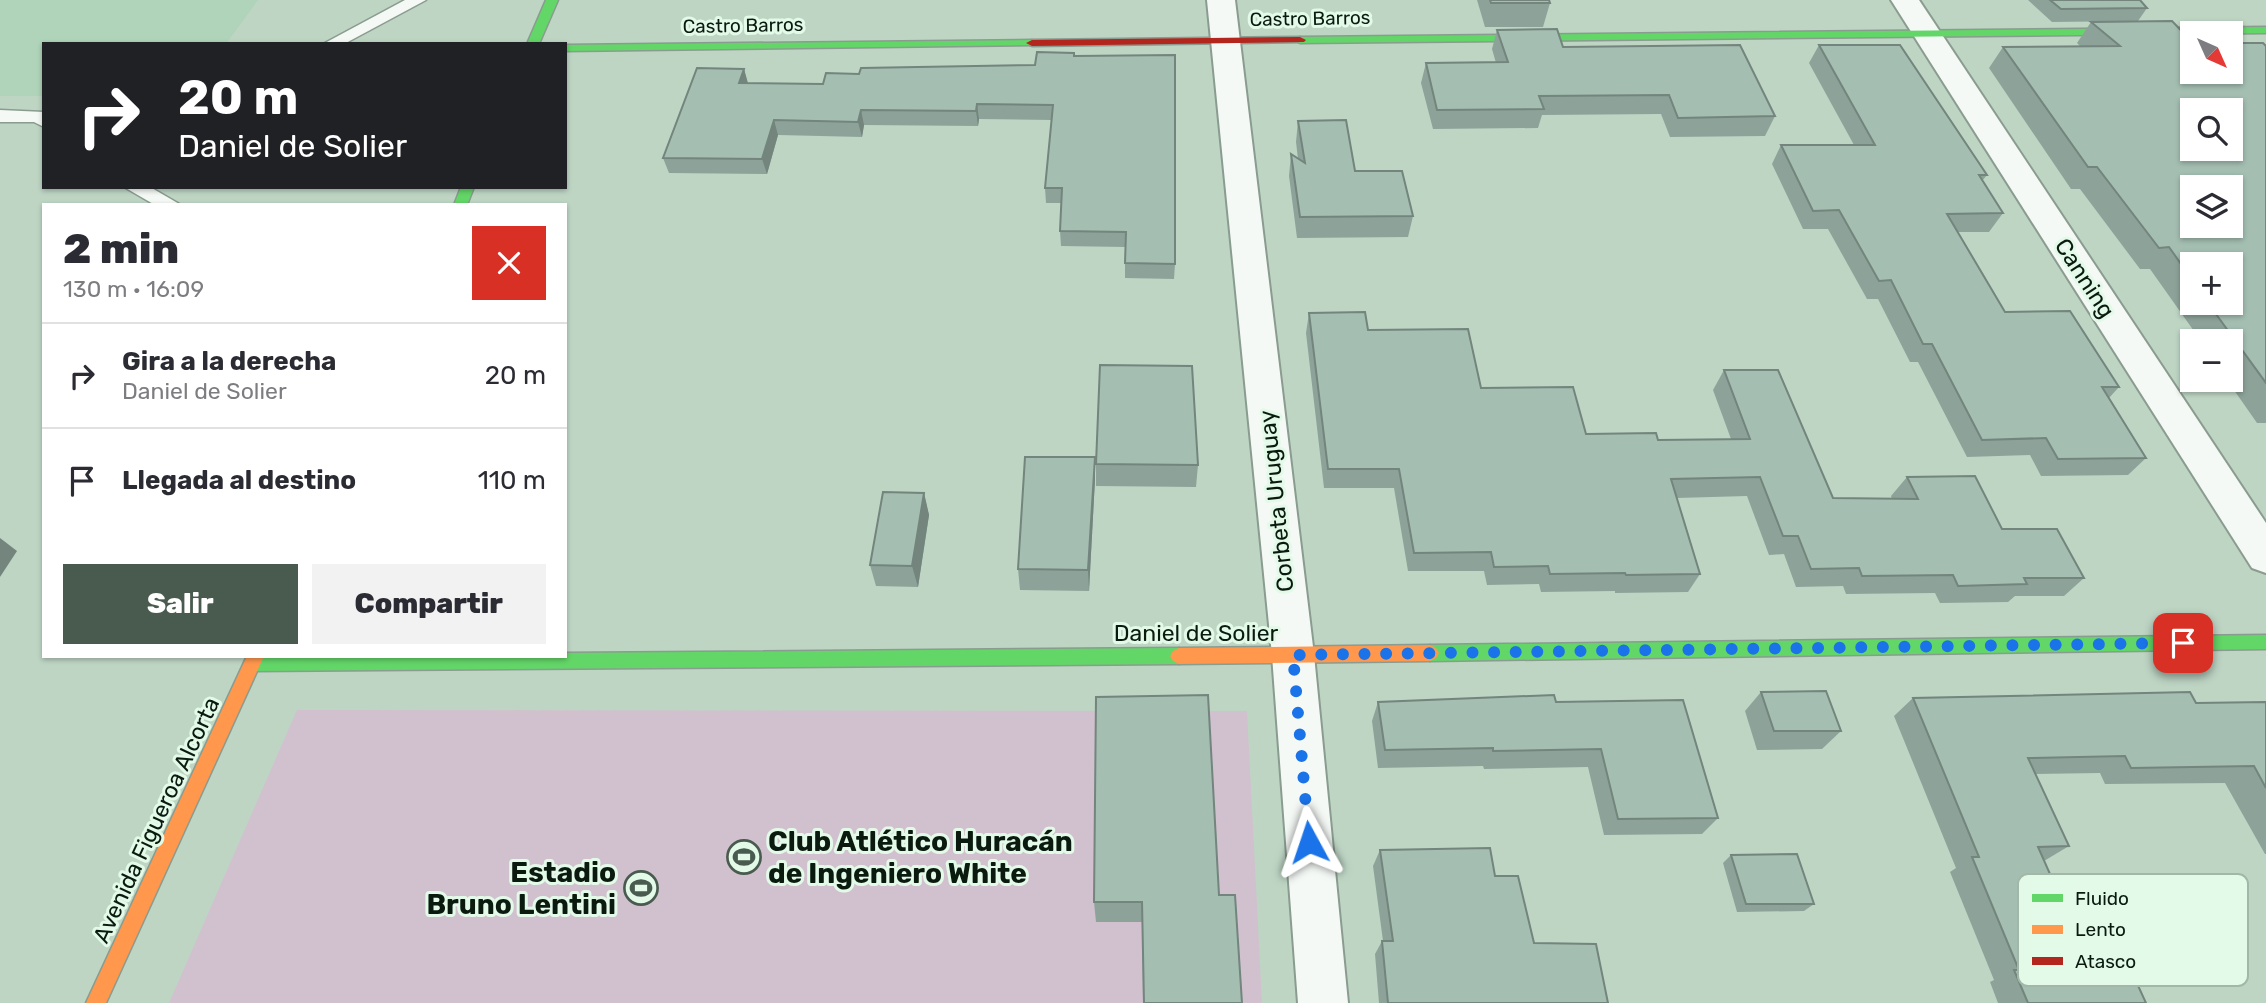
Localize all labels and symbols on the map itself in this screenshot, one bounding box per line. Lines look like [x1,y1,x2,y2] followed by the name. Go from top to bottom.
[1249,6,1371,31] street label: Castro Barros
[682,13,804,38] street label: Castro Barros
[2180,21,2244,84] north arrow
[2049,233,2121,323] street label: Canning
[1253,408,1299,593] street label: Corbeta Uruguay
[2153,613,2213,673] pin
[1114,619,1279,647] street label: Daniel de Solier
[87,693,225,947] street label: Avenida Figueroa Alcorta
[1272,805,1346,879] position arrow
[768,825,1073,890] place label: Club Atlético Huracán de Ingeniero White
[725,838,763,876] sports icon: Club Atlético Huracán de Ingeniero White
[426,856,616,921] place label: Estadio Bruno Lentini
[622,869,660,907] sports icon: Estadio Bruno Lentini
[2018,874,2248,986] legend
[2075,887,2129,910] text: Fluido
[2075,918,2126,941] text: Lento
[2075,950,2136,973] text: Atasco

